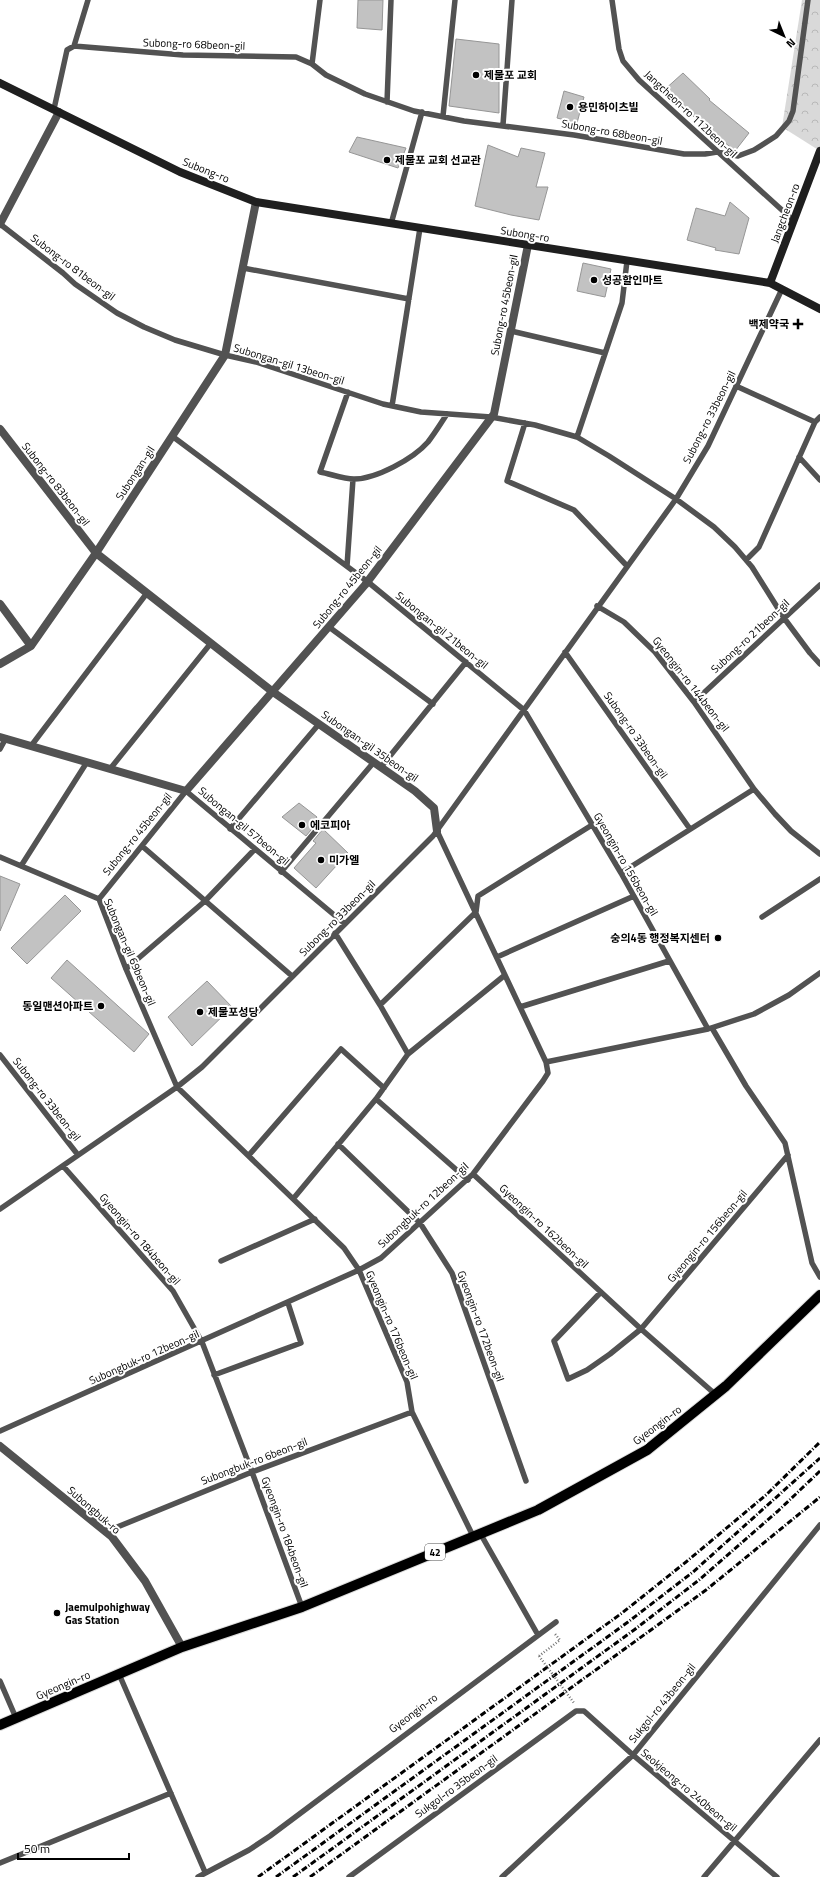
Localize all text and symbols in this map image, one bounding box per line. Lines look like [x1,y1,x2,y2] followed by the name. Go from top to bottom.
[764,16,804,56] north arrow
[143,34,245,54] street label: Subong-ro 68beon-gil
[783,35,799,52] text: N
[484,67,537,83] place label: 제물포 교회
[641,67,741,161] street label: Jangcheon-ro 112beon-gil
[471,70,481,80] marker: 제물포 교회
[578,99,639,115] place label: 용민하이츠빌
[565,102,575,112] marker: 용민하이츠빌
[560,115,664,149] street label: Subong-ro 68beon-gil
[395,152,481,168] place label: 제물포 교회 선교관
[180,153,232,187] street label: Subong-ro
[382,155,392,165] marker: 제물포 교회 선교관
[766,181,804,245] street label: Jangcheon-ro
[499,222,551,246] street label: Subong-ro
[27,230,119,304] street label: Subong-ro 81beon-gil
[486,253,522,357] street label: Subong-ro 45beon-gil
[602,272,663,288] place label: 성공할인마트
[589,275,599,285] marker: 성공할인마트
[749,316,789,332] place label: 백제약국
[792,318,804,330] marker: 백제약국
[232,340,346,388] street label: Subongan-gil 13beon-gil
[679,368,739,466] street label: Subong-ro 33beon-gil
[18,439,94,529] street label: Subong-ro 83beon-gil
[111,443,159,503] street label: Subongan-gil
[309,542,385,632] street label: Subong-ro 45beon-gil
[392,588,492,672] street label: Subongan-gil 21beon-gil
[707,595,793,677] street label: Subong-ro 21beon-gil
[649,633,733,735] street label: Gyeongin-ro 144beon-gil
[600,688,672,782] street label: Subong-ro 33beon-gil
[318,706,422,786] street label: Subongan-gil 35beon-gil
[195,783,293,869] street label: Subongan-gil 57beon-gil
[99,789,175,879] street label: Subong-ro 45beon-gil
[590,809,662,919] street label: Gyeongin-ro 156beon-gil
[310,817,350,833] place label: 에코피아
[297,820,307,830] marker: 에코피아
[329,852,359,868] place label: 미가엘
[316,855,326,865] marker: 미가엘
[295,876,379,960] street label: Subong-ro 33beon-gil
[100,896,160,1008] street label: Subongan-gil 69beon-gil
[610,930,710,946] place label: 숭의4동 행정복지센터
[713,933,723,943] marker: 숭의4동 행정복지센터
[22,998,93,1014] place label: 동일맨션아파트
[96,1001,106,1011] marker: 동일맨션아파트
[208,1004,259,1020] place label: 제물포성당
[195,1007,205,1017] marker: 제물포성당
[9,1054,85,1144] street label: Subong-ro 33beon-gil
[374,1159,472,1251] street label: Subongbuk-ro 12beon-gil
[496,1180,592,1272] street label: Gyeongin-ro 162beon-gil
[663,1186,751,1286] street label: Gyeongin-ro 156beon-gil
[96,1190,184,1288] street label: Gyeongin-ro 184beon-gil
[362,1268,422,1382] street label: Gyeongin-ro 176beon-gil
[453,1268,509,1384] street label: Gyeongin-ro 172beon-gil
[86,1325,202,1389] street label: Subongbuk-ro 12beon-gil
[629,1401,685,1449] street label: Gyeongin-ro
[198,1433,310,1489] street label: Subongbuk-ro 6beon-gil
[257,1474,313,1590] street label: Gyeongin-ro 184beon-gil
[64,1482,124,1538] street label: Subongbuk-ro
[425,1544,445,1560] road number: 42
[65,1599,151,1628] place label: Jaemulpohighway Gas Station
[52,1608,62,1618] marker: Jaemulpohighway Gas Station
[625,1660,699,1746] street label: Sukgol-ro 43beon-gil
[33,1666,93,1704] street label: Gyeongin-ro
[385,1689,441,1737] street label: Gyeongin-ro
[637,1745,741,1835] street label: Seokjeong-ro 240beon-gil
[411,1751,501,1821] street label: Sukgol-ro 35beon-gil
[18,1835,129,1861] scale bar
[24,1839,50,1858] text: 50 m

